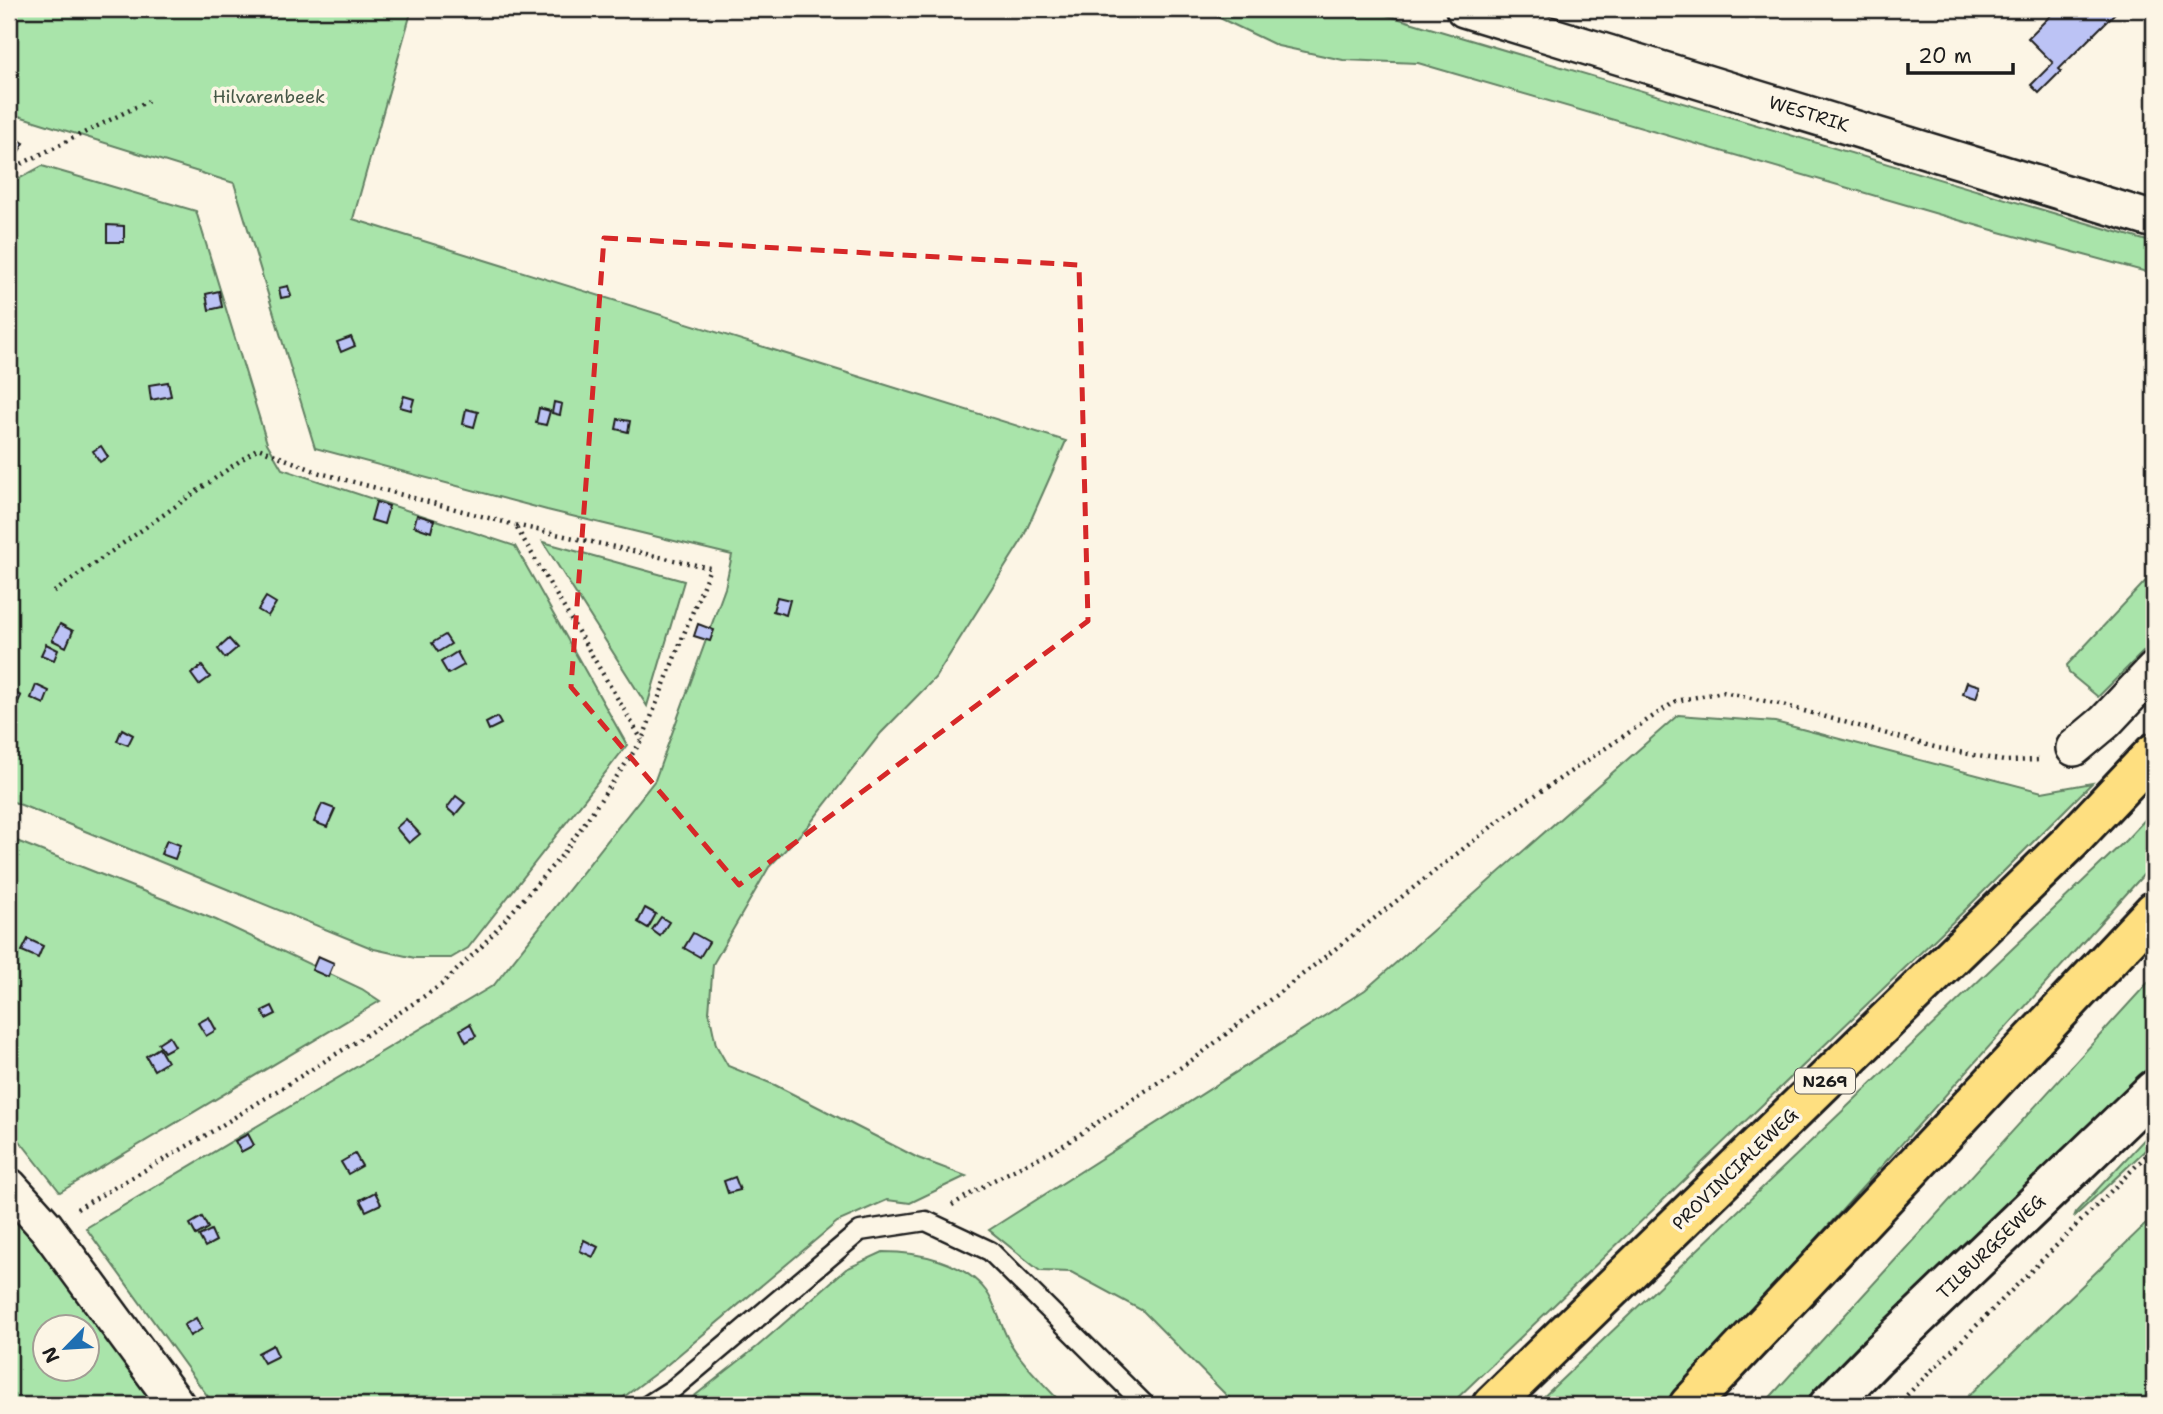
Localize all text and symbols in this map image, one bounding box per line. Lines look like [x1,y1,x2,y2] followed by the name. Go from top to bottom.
[1908,32,2012,76] scale bar
[1918,42,1972,70] text: 20 m
[213,85,325,109] park label: Hilvarenbeek
[1766,90,1853,138] street label: WESTRIK
[1795,1068,1855,1093] road number: N269
[1667,1102,1803,1235] street label: PROVINCIALEWEG
[1932,1189,2051,1305] street label: TILBURGSEWEG
[32,1312,102,1382] north arrow
[37,1343,66,1367] text: N

